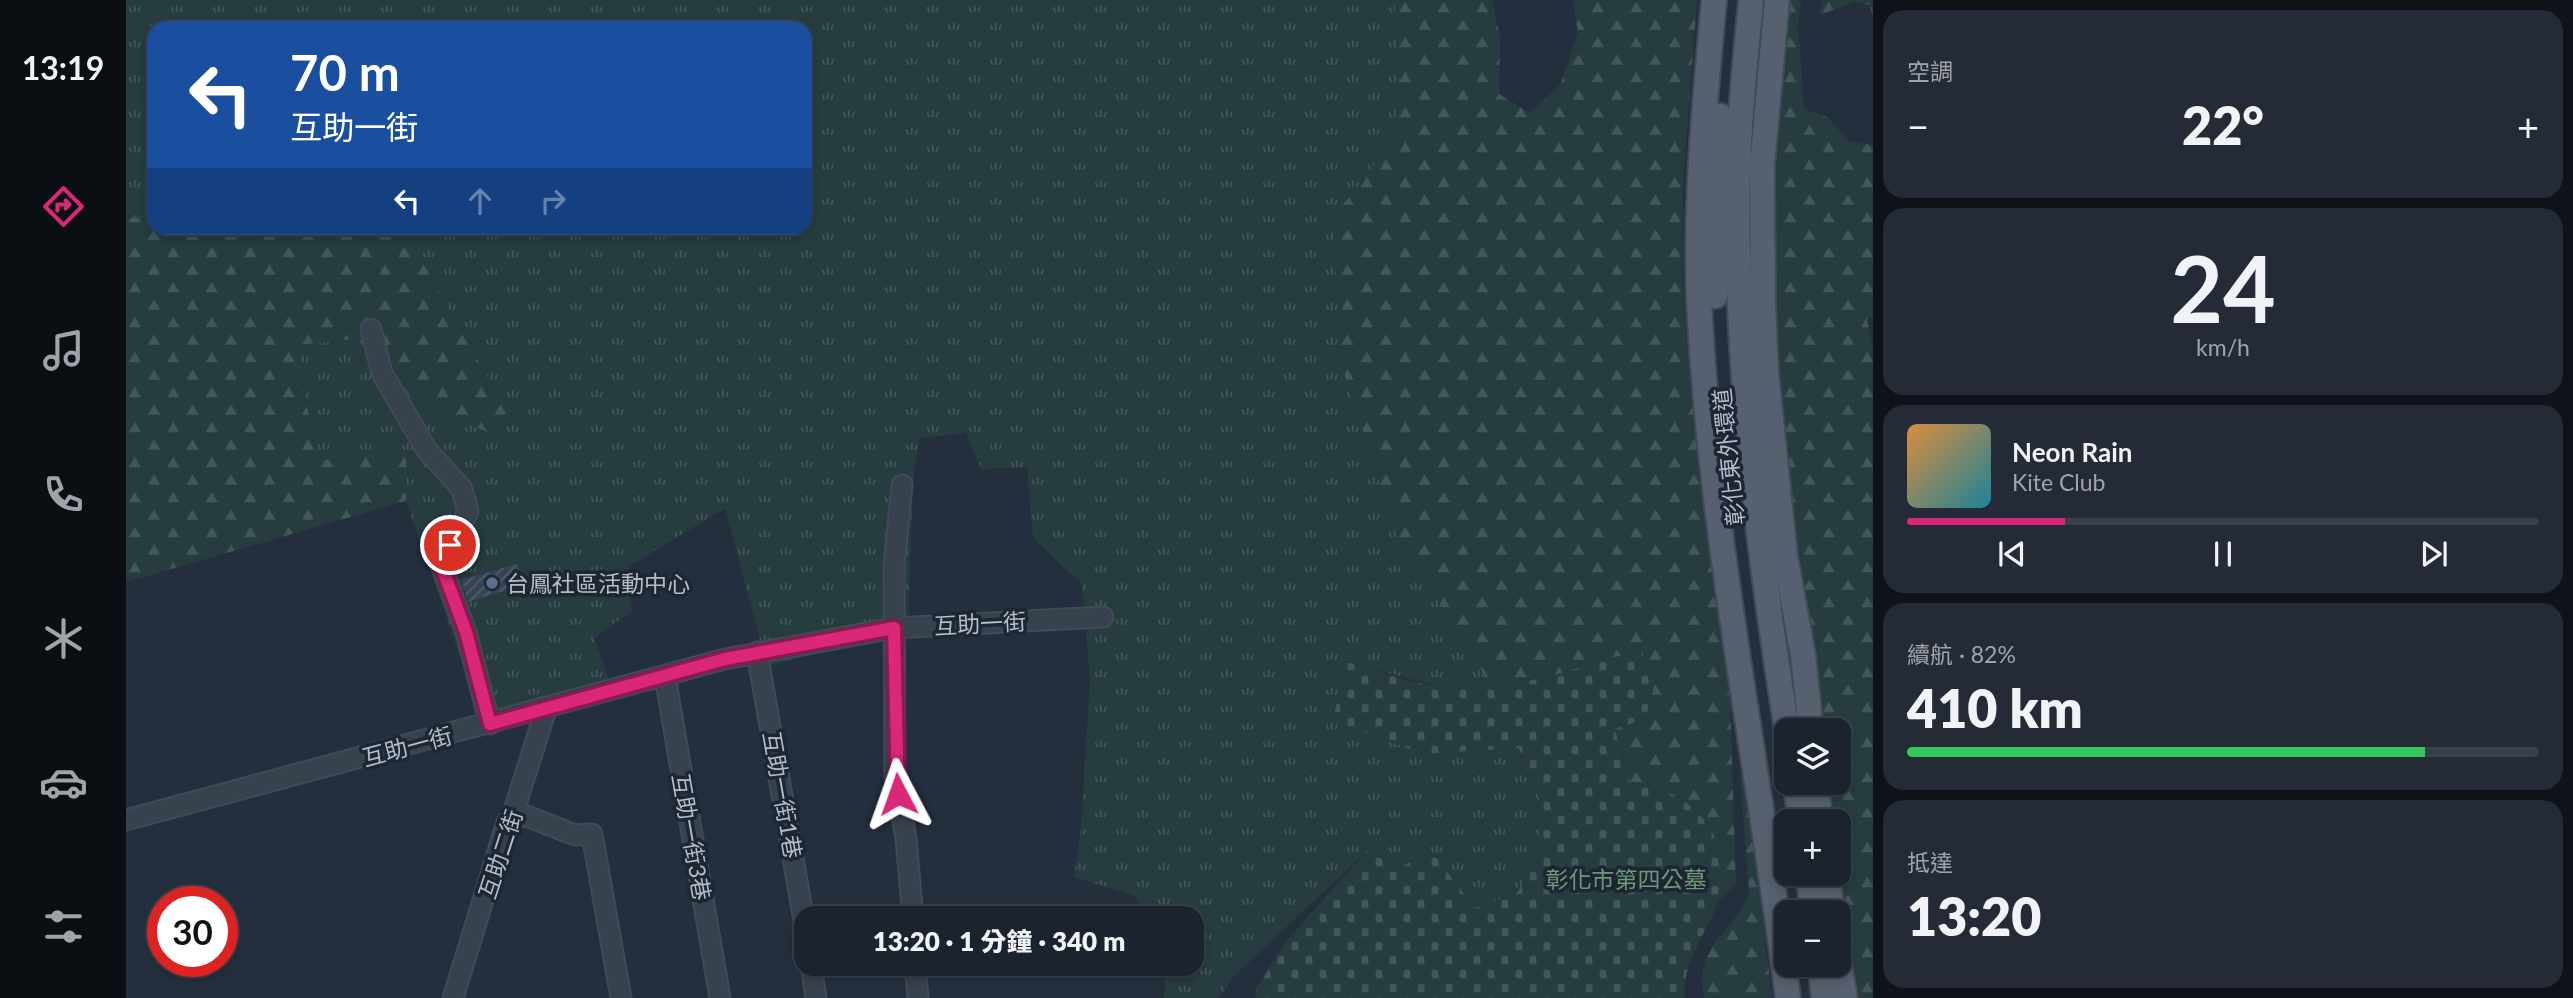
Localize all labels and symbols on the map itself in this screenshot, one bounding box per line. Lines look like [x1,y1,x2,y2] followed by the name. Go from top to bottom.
[1707,387,1749,527] street label: 彰化東外環道
[420,515,480,575] pin
[506,569,690,597] place label: 台鳳社區活動中心
[484,575,500,591] marker: 台鳳社區活動中心
[933,607,1027,639] street label: 互助一街
[359,721,455,771] street label: 互助一街
[758,729,808,861] street label: 互助一街1巷
[861,757,935,831] position arrow
[667,771,717,903] street label: 互助一街3巷
[472,806,528,902] street label: 互助二街
[1546,865,1707,893] park label: 彰化市第四公墓
[147,886,238,977] speed limit sign: 30

